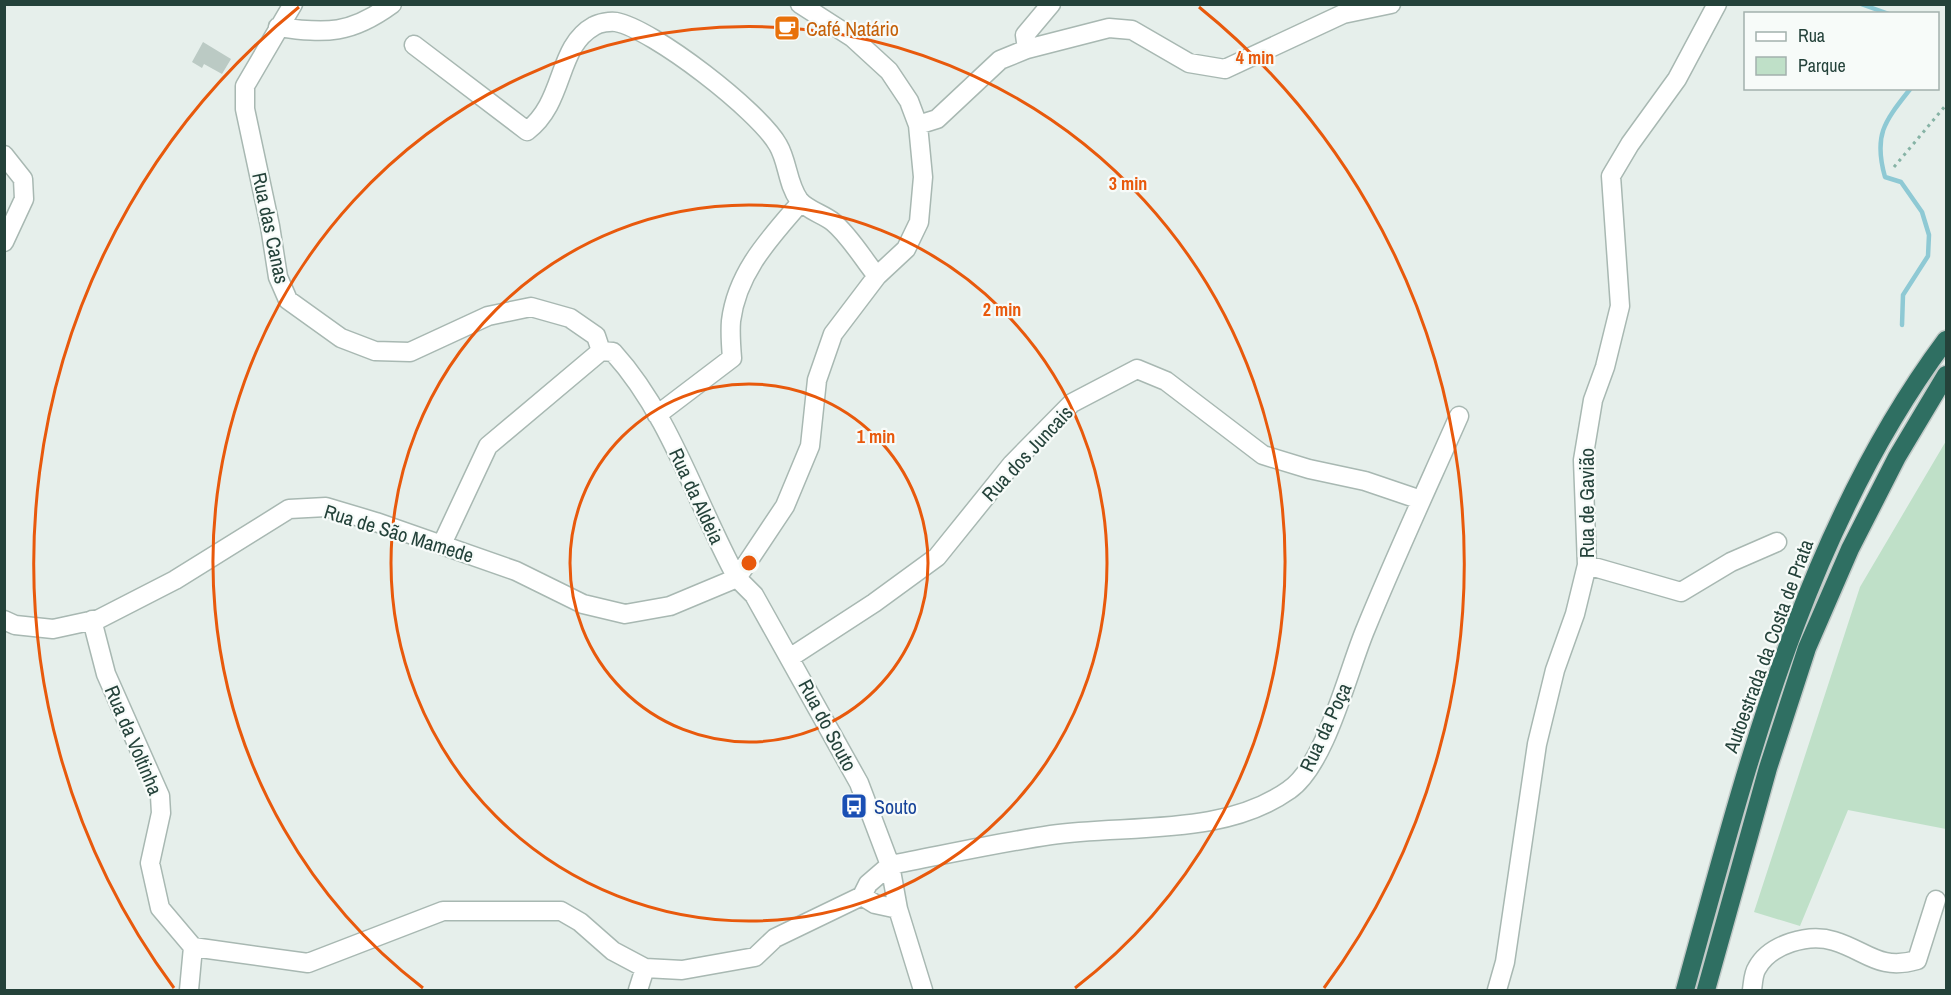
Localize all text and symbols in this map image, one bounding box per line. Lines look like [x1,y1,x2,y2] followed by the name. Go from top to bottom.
[1744,12,1939,90] legend
[772,13,802,43] cafe icon: Café Natário
[806,15,899,42] place label: Café Natário
[1798,23,1825,48] text: Rua
[1236,45,1274,70] text: 4 min
[1798,53,1846,78] text: Parque
[246,170,296,286] street label: Rua das Canas
[1109,171,1147,196] text: 3 min
[983,297,1021,322] text: 2 min
[975,399,1079,507] street label: Rua dos Juncais
[857,424,895,449] text: 1 min
[663,444,731,548] street label: Rua da Aldeia
[1573,448,1600,558] street label: Rua de Gavião
[321,497,477,569] street label: Rua de São Mamede
[1716,536,1819,757] street label: Autoestrada da Costa de Prata
[739,553,759,573] centre of rings
[793,674,863,776] street label: Rua do Souto
[1293,678,1357,776] street label: Rua da Poça
[99,681,169,799] street label: Rua da Voltinha
[839,791,869,821] bus stop icon: Souto
[874,793,917,820] place label: Souto

